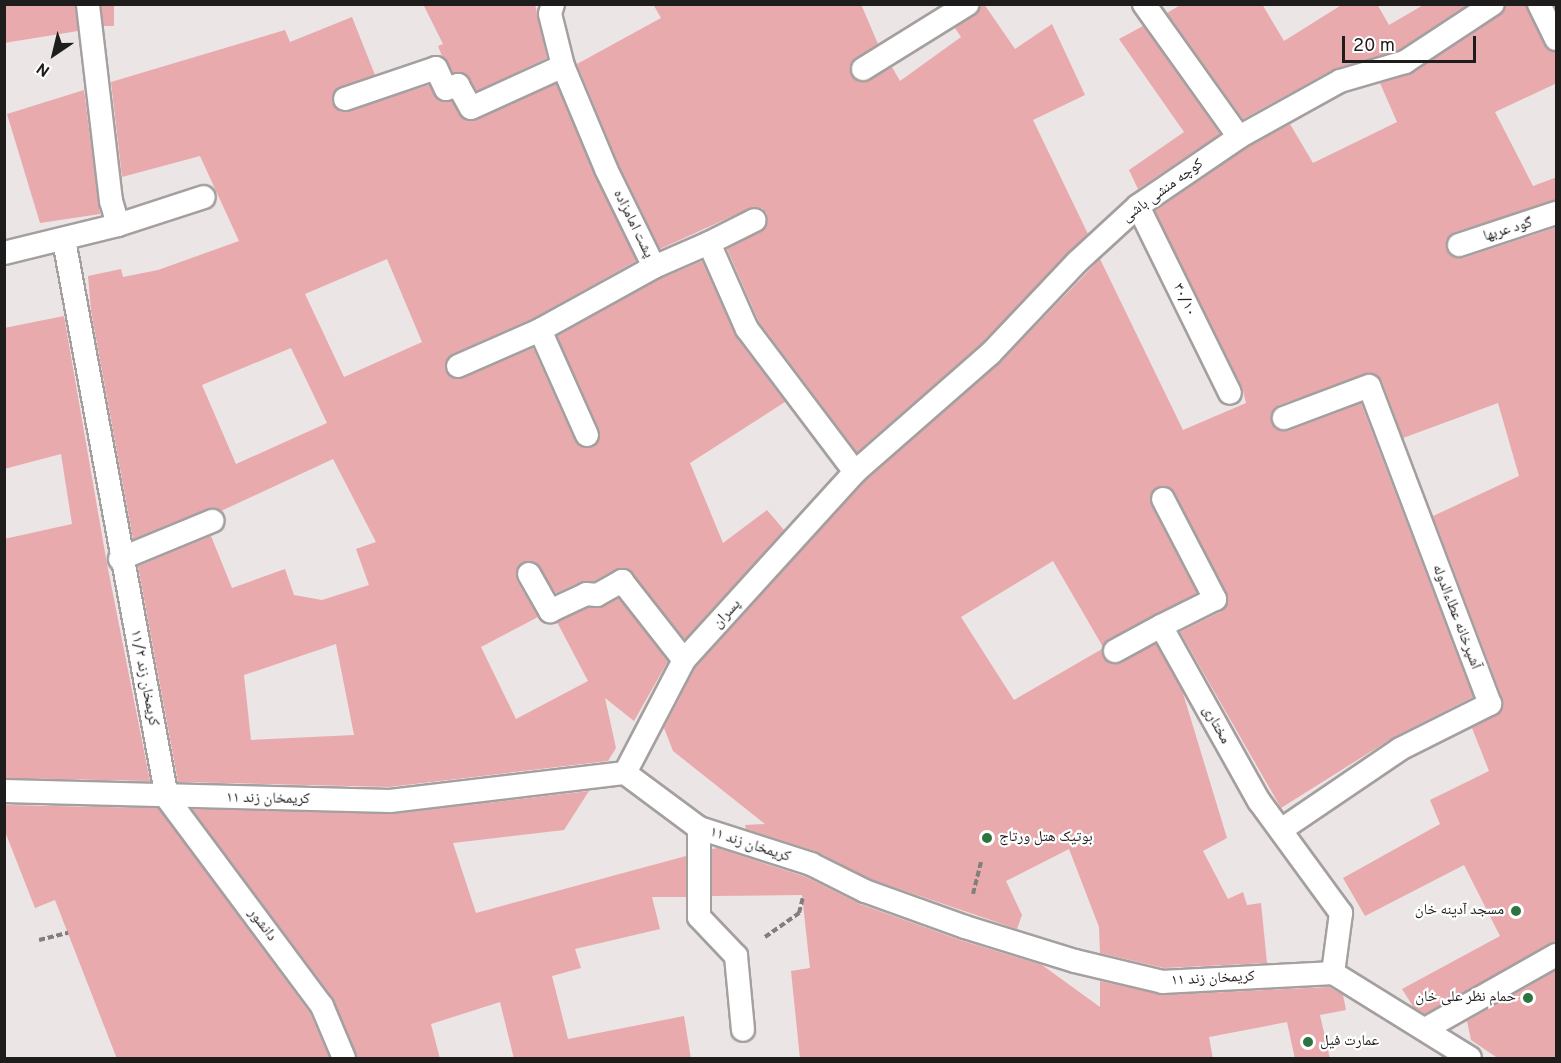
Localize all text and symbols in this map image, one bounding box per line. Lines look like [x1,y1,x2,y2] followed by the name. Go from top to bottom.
[24,24,84,84] north arrow
[1345,24,1478,62] scale bar
[1353,35,1395,58] text: 20 m
[33,57,54,80] text: N
[1119,155,1207,227] street label: کوچه منشی باشی
[609,187,657,261] street label: پشت امامزاده
[1481,214,1535,246] street label: گود عربها
[1168,281,1200,319] street label: ۳۰/۱۰
[1428,562,1484,672] street label: آشپرخانه عطاءالدوله
[709,596,745,632] street label: پسران
[126,628,162,728] street label: کریمخان زند ۱۱/۲
[1198,703,1234,747] street label: مختاری
[226,789,310,809] street label: کریمخان زند ۱۱
[707,824,793,866] street label: کریمخان زند ۱۱
[999,829,1093,847] place label: بوتیک هتل ورتاج
[980,831,994,845] marker: بوتیک هتل ورتاج
[1415,902,1504,920] place label: مسجد آدینه خان
[1509,904,1523,918] marker: مسجد آدینه خان
[244,905,280,945] street label: دانشور
[1171,968,1255,990] street label: کریمخان زند ۱۱
[1415,989,1516,1007] place label: حمام نظر علی خان
[1521,991,1535,1005] marker: حمام نظر علی خان
[1320,1033,1379,1051] place label: عمارت فیل
[1301,1035,1315,1049] marker: عمارت فیل

